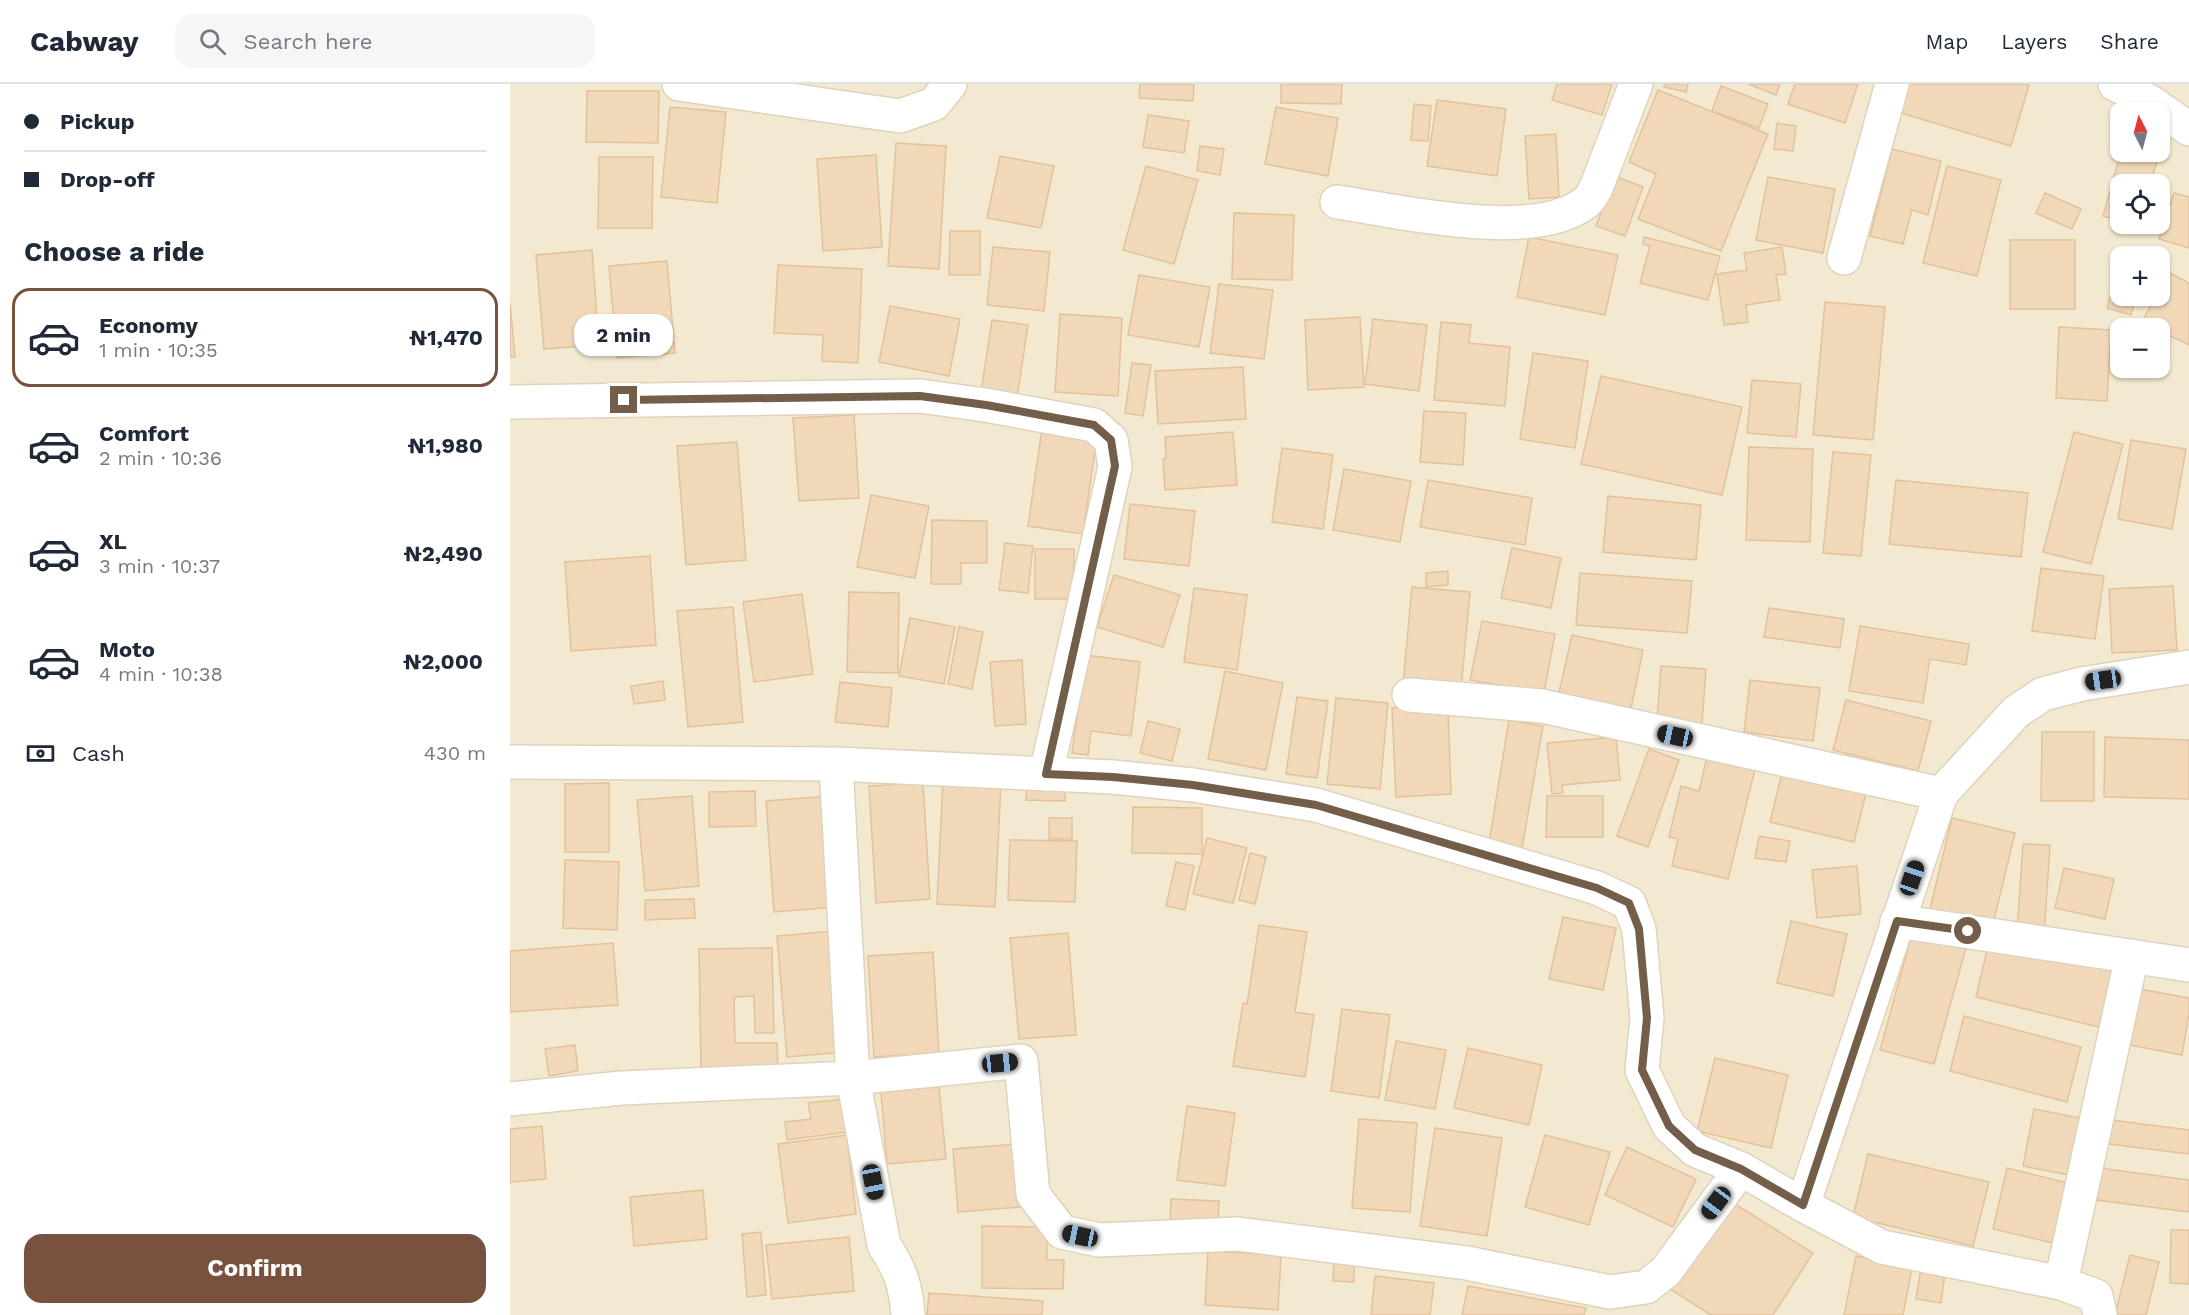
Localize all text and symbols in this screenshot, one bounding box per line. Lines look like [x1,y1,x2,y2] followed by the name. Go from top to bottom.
[175,14,595,68] search box
[30,25,139,58] text: Cabway
[196,25,229,58] icon: search
[244,29,373,54] text: Search here
[1925,29,1968,54] text: Map
[2001,29,2067,54] text: Layers
[2100,29,2159,54] text: Share
[2110,102,2170,162] north arrow
[2110,102,2170,378] map controls
[60,109,135,134] text: Pickup
[60,167,155,192] text: Drop-off
[2110,174,2170,234] button: locate
[24,236,204,268] text: Choose a ride
[2110,246,2170,306] button: +
[27,311,81,365] icon: car
[99,313,198,338] text: Economy
[574,313,674,355] callout: 2 min
[2110,318,2170,378] button: −
[596,323,651,347] text: 2 min
[409,325,483,350] text: ₦1,470
[99,338,218,362] text: 1 min · 10:35
[610,386,637,413] route end
[27,419,81,473] icon: car
[99,421,189,446] text: Comfort
[408,433,483,458] text: ₦1,980
[99,446,222,470] text: 2 min · 10:36
[27,527,81,581] icon: car
[99,529,127,554] text: XL
[404,541,483,566] text: ₦2,490
[99,554,220,578] text: 3 min · 10:37
[27,635,81,689] icon: car
[99,637,155,662] text: Moto
[403,649,483,674] text: ₦2,000
[99,662,223,686] text: 4 min · 10:38
[2084,669,2122,691] car
[1656,723,1694,749] car
[24,737,57,770] icon: cash
[72,741,125,766] text: Cash
[424,741,486,765] text: 430 m
[1898,858,1926,898] car
[1954,917,1981,944] route start
[981,1052,1019,1074] car
[861,1163,885,1201] car
[1698,1183,1734,1223] car
[1061,1223,1099,1249] car
[24,1234,486,1303] button: Confirm

